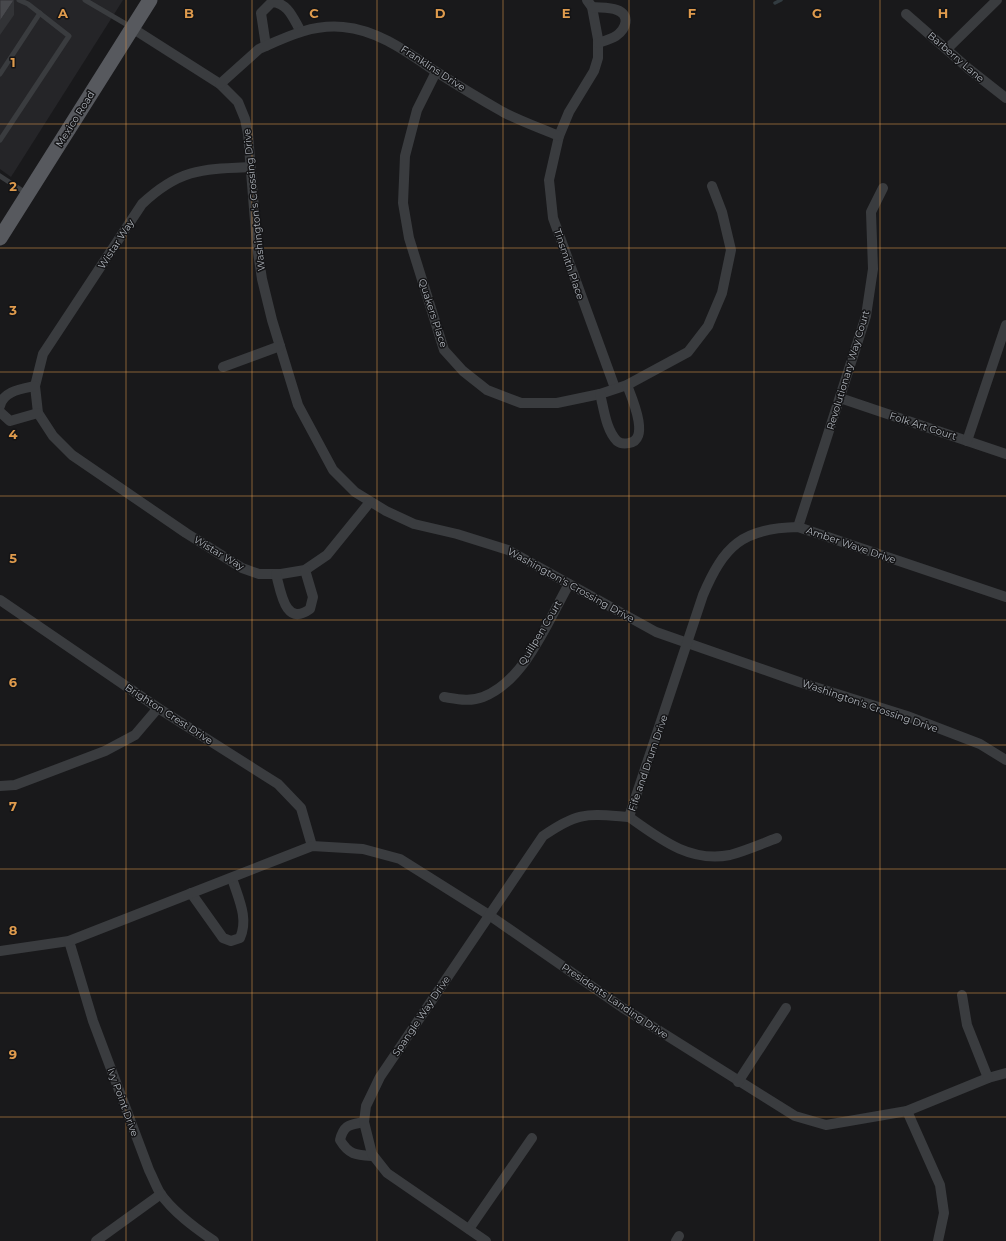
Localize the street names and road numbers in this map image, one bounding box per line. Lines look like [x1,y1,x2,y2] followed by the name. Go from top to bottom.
[925,29,987,85] street label: Barberry Lane
[398,42,468,94] street label: Franklins Drive
[53,88,97,150] street label: Mexico Road
[240,128,268,272] street label: Washington's Crossing Drive
[95,216,137,271] street label: Wistar Way
[551,227,587,301] street label: Tinsmith Place
[416,277,450,349] street label: Quakers Place
[824,309,872,431] street label: Revolutionary Way Court
[888,409,958,443] street label: Folk Art Court
[805,524,897,566] street label: Amber Wave Drive
[191,533,247,573] street label: Wistar Way
[505,545,637,625] street label: Washington's Crossing Drive
[516,598,564,668] street label: Quillpen Court
[800,677,940,735] street label: Washington's Crossing Drive
[123,681,215,747] street label: Brighton Crest Drive
[625,713,671,813] street label: Fife and Drum Drive
[559,960,671,1042] street label: Presidents Landing Drive
[389,973,453,1059] street label: Spangle Way Drive
[105,1066,141,1138] street label: Ivy Point Drive

